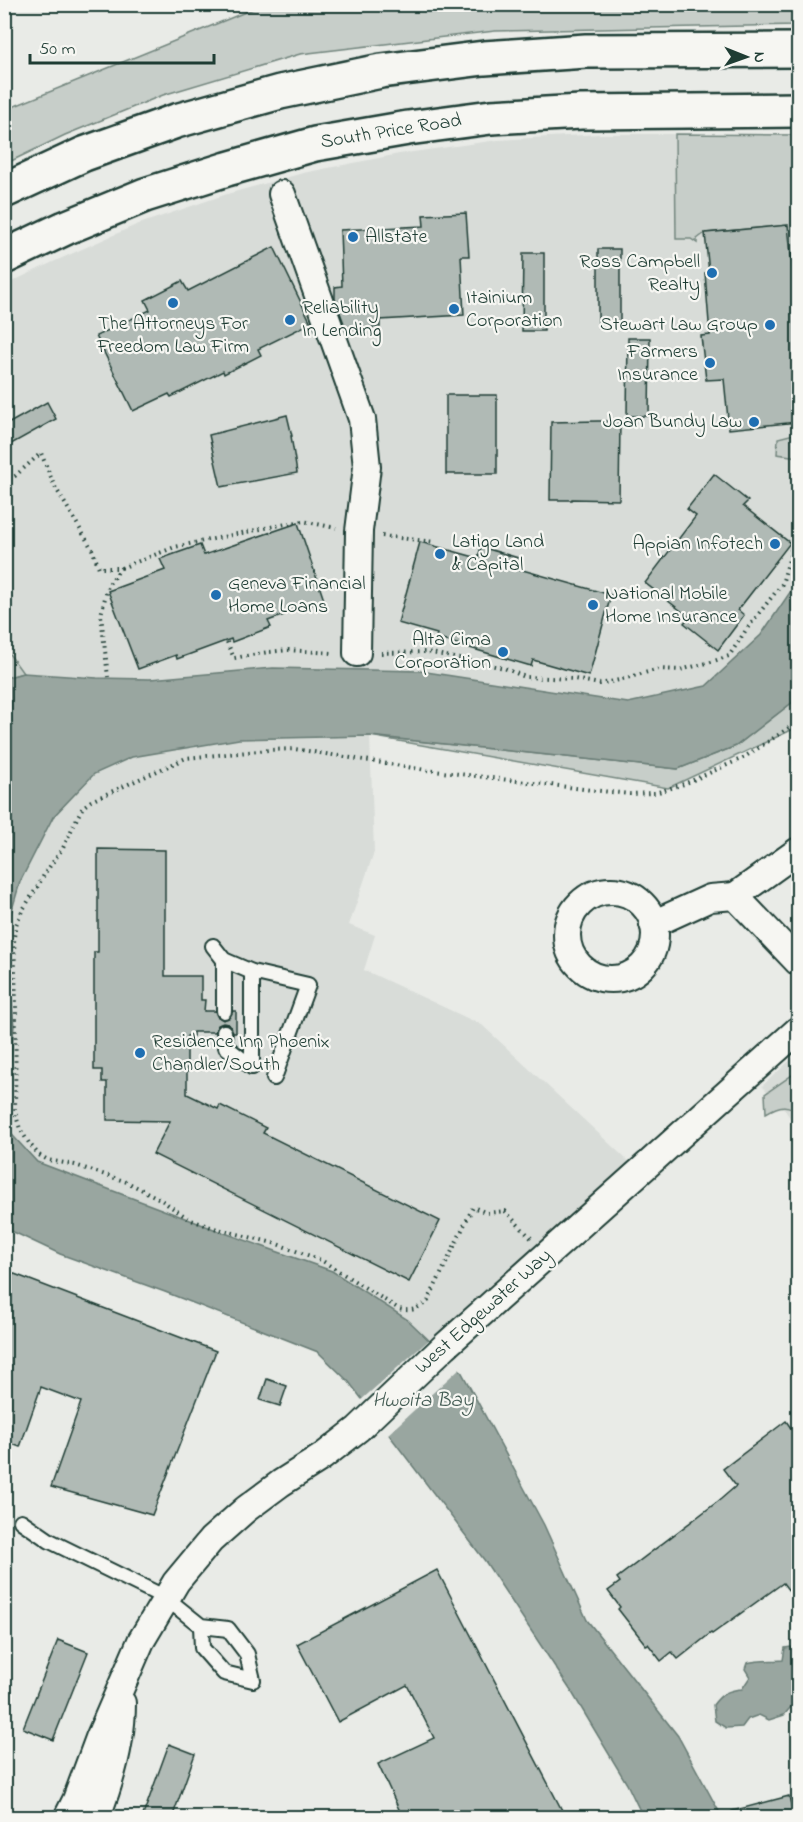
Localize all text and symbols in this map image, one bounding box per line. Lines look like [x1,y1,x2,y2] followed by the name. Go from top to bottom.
[30,27,214,65] scale bar
[716,27,776,87] north arrow
[39,37,76,63] text: 50 m
[747,52,771,63] text: N
[318,107,464,157] street label: South Price Road
[365,223,427,252] place label: Allstate
[346,230,360,244] marker: Allstate
[579,248,700,300] place label: Ross Campbell Realty
[705,266,719,280] marker: Ross Campbell Realty
[466,284,563,336] place label: Itainium Corporation
[302,294,381,347] place label: Reliability In Lending
[166,296,180,310] marker: The Attorneys For Freedom Law Firm
[447,302,461,316] marker: Itainium Corporation
[96,310,249,362] place label: The Attorneys For Freedom Law Firm
[600,311,758,340] place label: Stewart Law Group
[283,313,297,327] marker: Reliability In Lending
[763,318,777,332] marker: Stewart Law Group
[617,338,698,390] place label: Farmers Insurance
[703,356,717,370] marker: Farmers Insurance
[603,408,742,437] place label: Joan Bundy Law
[747,415,761,429] marker: Joan Bundy Law
[452,528,544,580] place label: Latigo Land & Capital
[633,530,763,559] place label: Appian Infotech
[768,537,782,551] marker: Appian Infotech
[433,547,447,561] marker: Latigo Land & Capital
[228,570,366,622] place label: Geneva Financial Home Loans
[605,580,737,632] place label: National Mobile Home Insurance
[209,588,223,602] marker: Geneva Financial Home Loans
[586,598,600,612] marker: National Mobile Home Insurance
[395,626,491,678] place label: Alta Cima Corporation
[496,645,510,659] marker: Alta Cima Corporation
[152,1028,330,1080] place label: Residence Inn Phoenix Chandler/South
[133,1046,147,1060] marker: Residence Inn Phoenix Chandler/South
[409,1242,560,1382] street label: West Edgewater Way
[372,1386,474,1416] water label: Hwoita Bay

